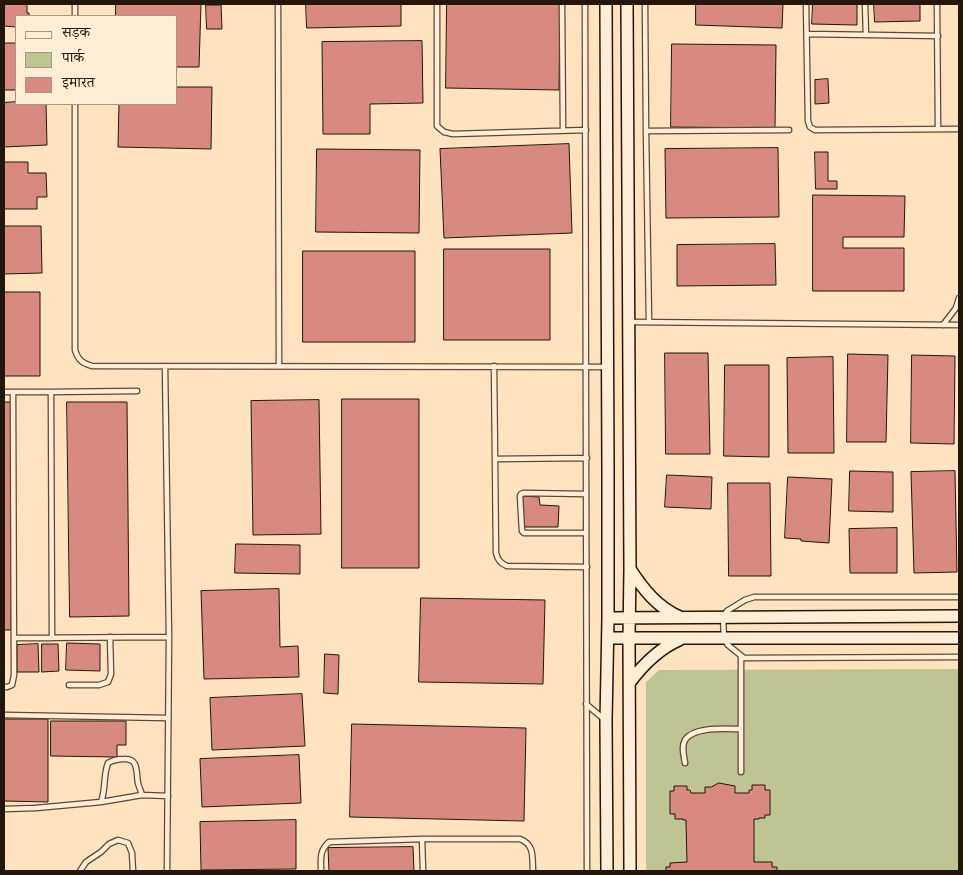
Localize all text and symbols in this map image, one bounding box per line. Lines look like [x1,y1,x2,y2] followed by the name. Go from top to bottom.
[15,15,178,105] legend
[62,26,90,41] text: सड़क
[62,51,84,66] text: पार्क
[62,76,95,91] text: इमारत

